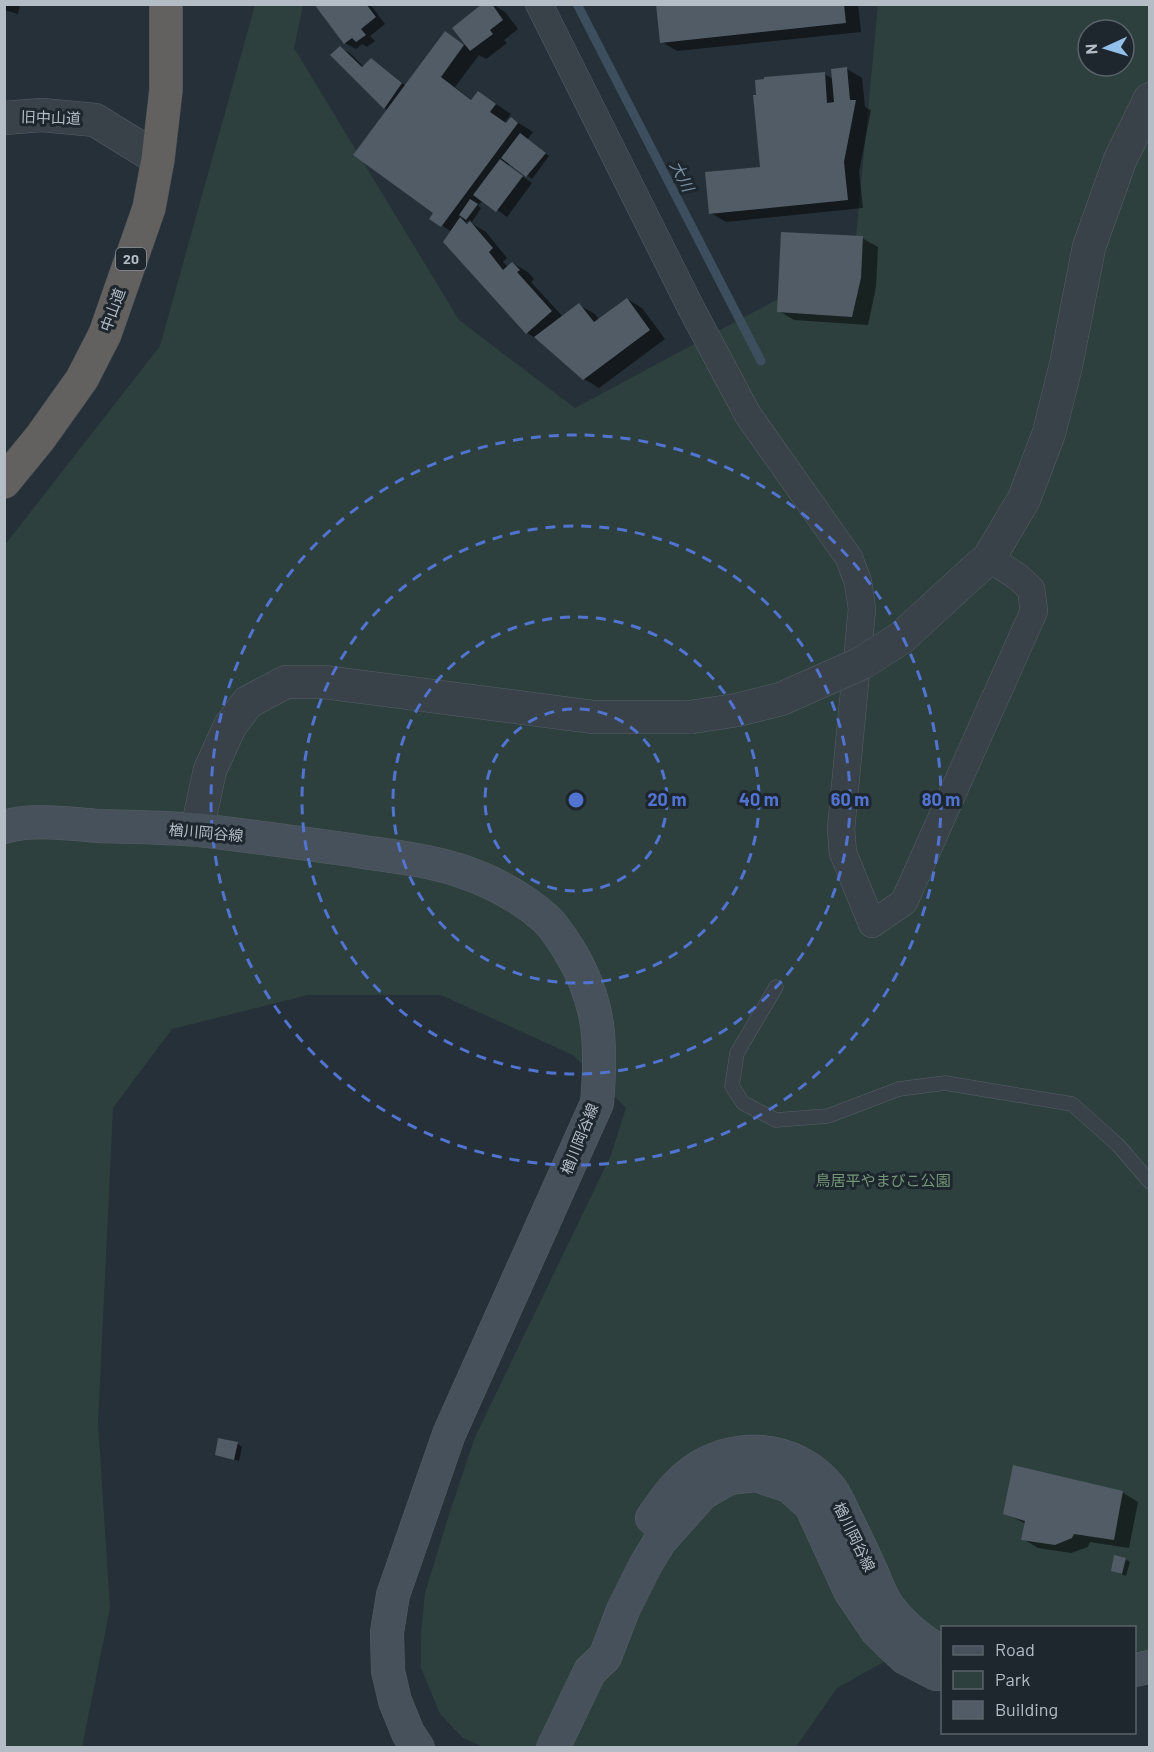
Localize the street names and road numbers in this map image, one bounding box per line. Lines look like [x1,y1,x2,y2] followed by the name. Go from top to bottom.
[21,107,81,127] street label: 旧中山道
[116,248,146,270] road number: 20
[96,285,128,334] street label: 中山道
[168,820,244,844] street label: 楢川岡谷線
[557,1100,601,1177] street label: 楢川岡谷線
[830,1499,879,1574] street label: 楢川岡谷線

